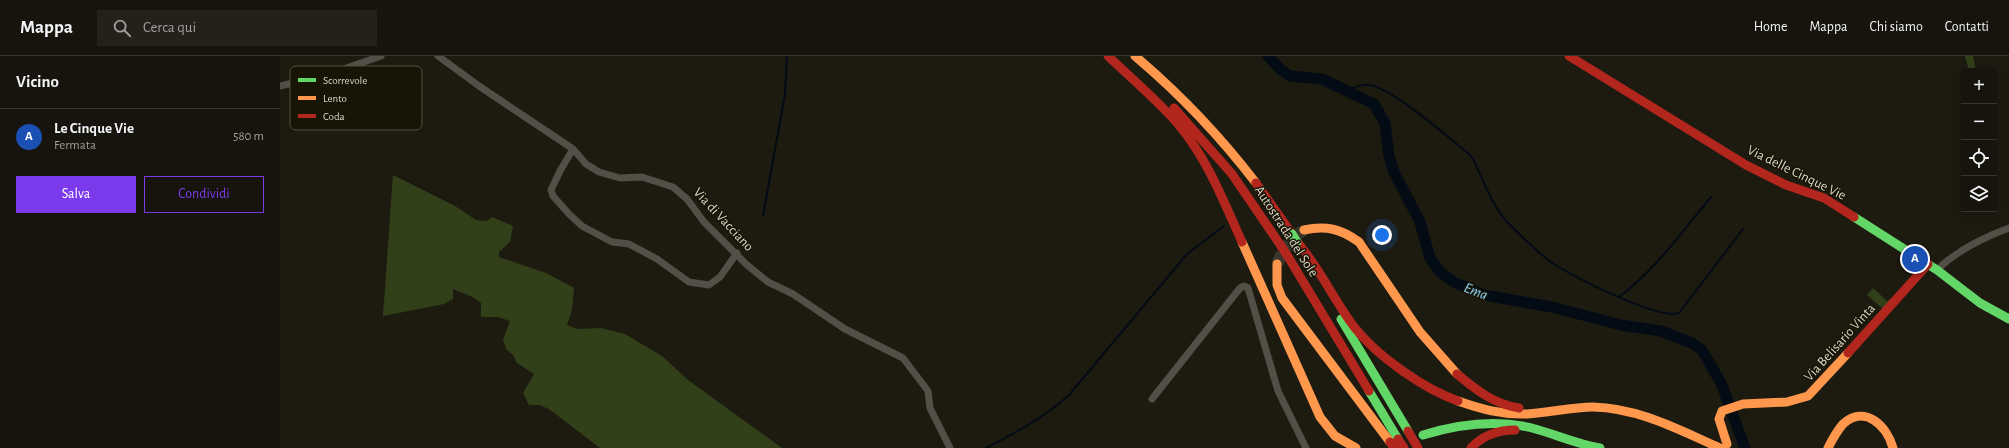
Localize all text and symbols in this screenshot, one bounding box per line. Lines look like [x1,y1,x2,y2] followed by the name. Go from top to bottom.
[97,10,377,46] search box
[111,17,133,39] icon: search
[20,18,73,37] text: Mappa
[143,20,196,35] text: Cerca qui
[1754,20,1787,34] text: Home
[1809,20,1848,34] text: Mappa
[1870,20,1923,34] text: Chi siamo
[1945,20,1989,34] text: Contatti
[290,66,422,130] legend
[1961,68,1997,212] map controls
[1961,68,1997,104] button: +
[16,73,59,90] text: Vicino
[323,75,367,86] text: Scorrevole
[323,93,347,104] text: Lento
[1961,104,1997,140] button: −
[323,111,345,122] text: Coda
[54,121,134,136] text: Le Cinque Vie
[25,130,33,143] text: A
[233,130,264,143] text: 580 m
[54,139,96,152] text: Fermata
[1961,140,1997,176] button: locate
[1745,143,1848,203] street label: Via delle Cinque Vie
[16,176,136,213] button: Salva
[144,176,264,213] button: Condividi
[1961,176,1997,212] button: layers
[1252,184,1321,279] street label: Autostrada del Sole
[690,185,756,254] street label: Via di Vacciano
[1372,225,1392,245] your location
[1902,244,1928,274] pin: A
[1462,280,1490,303] water label: Ema
[1801,301,1878,384] street label: Via Belisario Vinta

